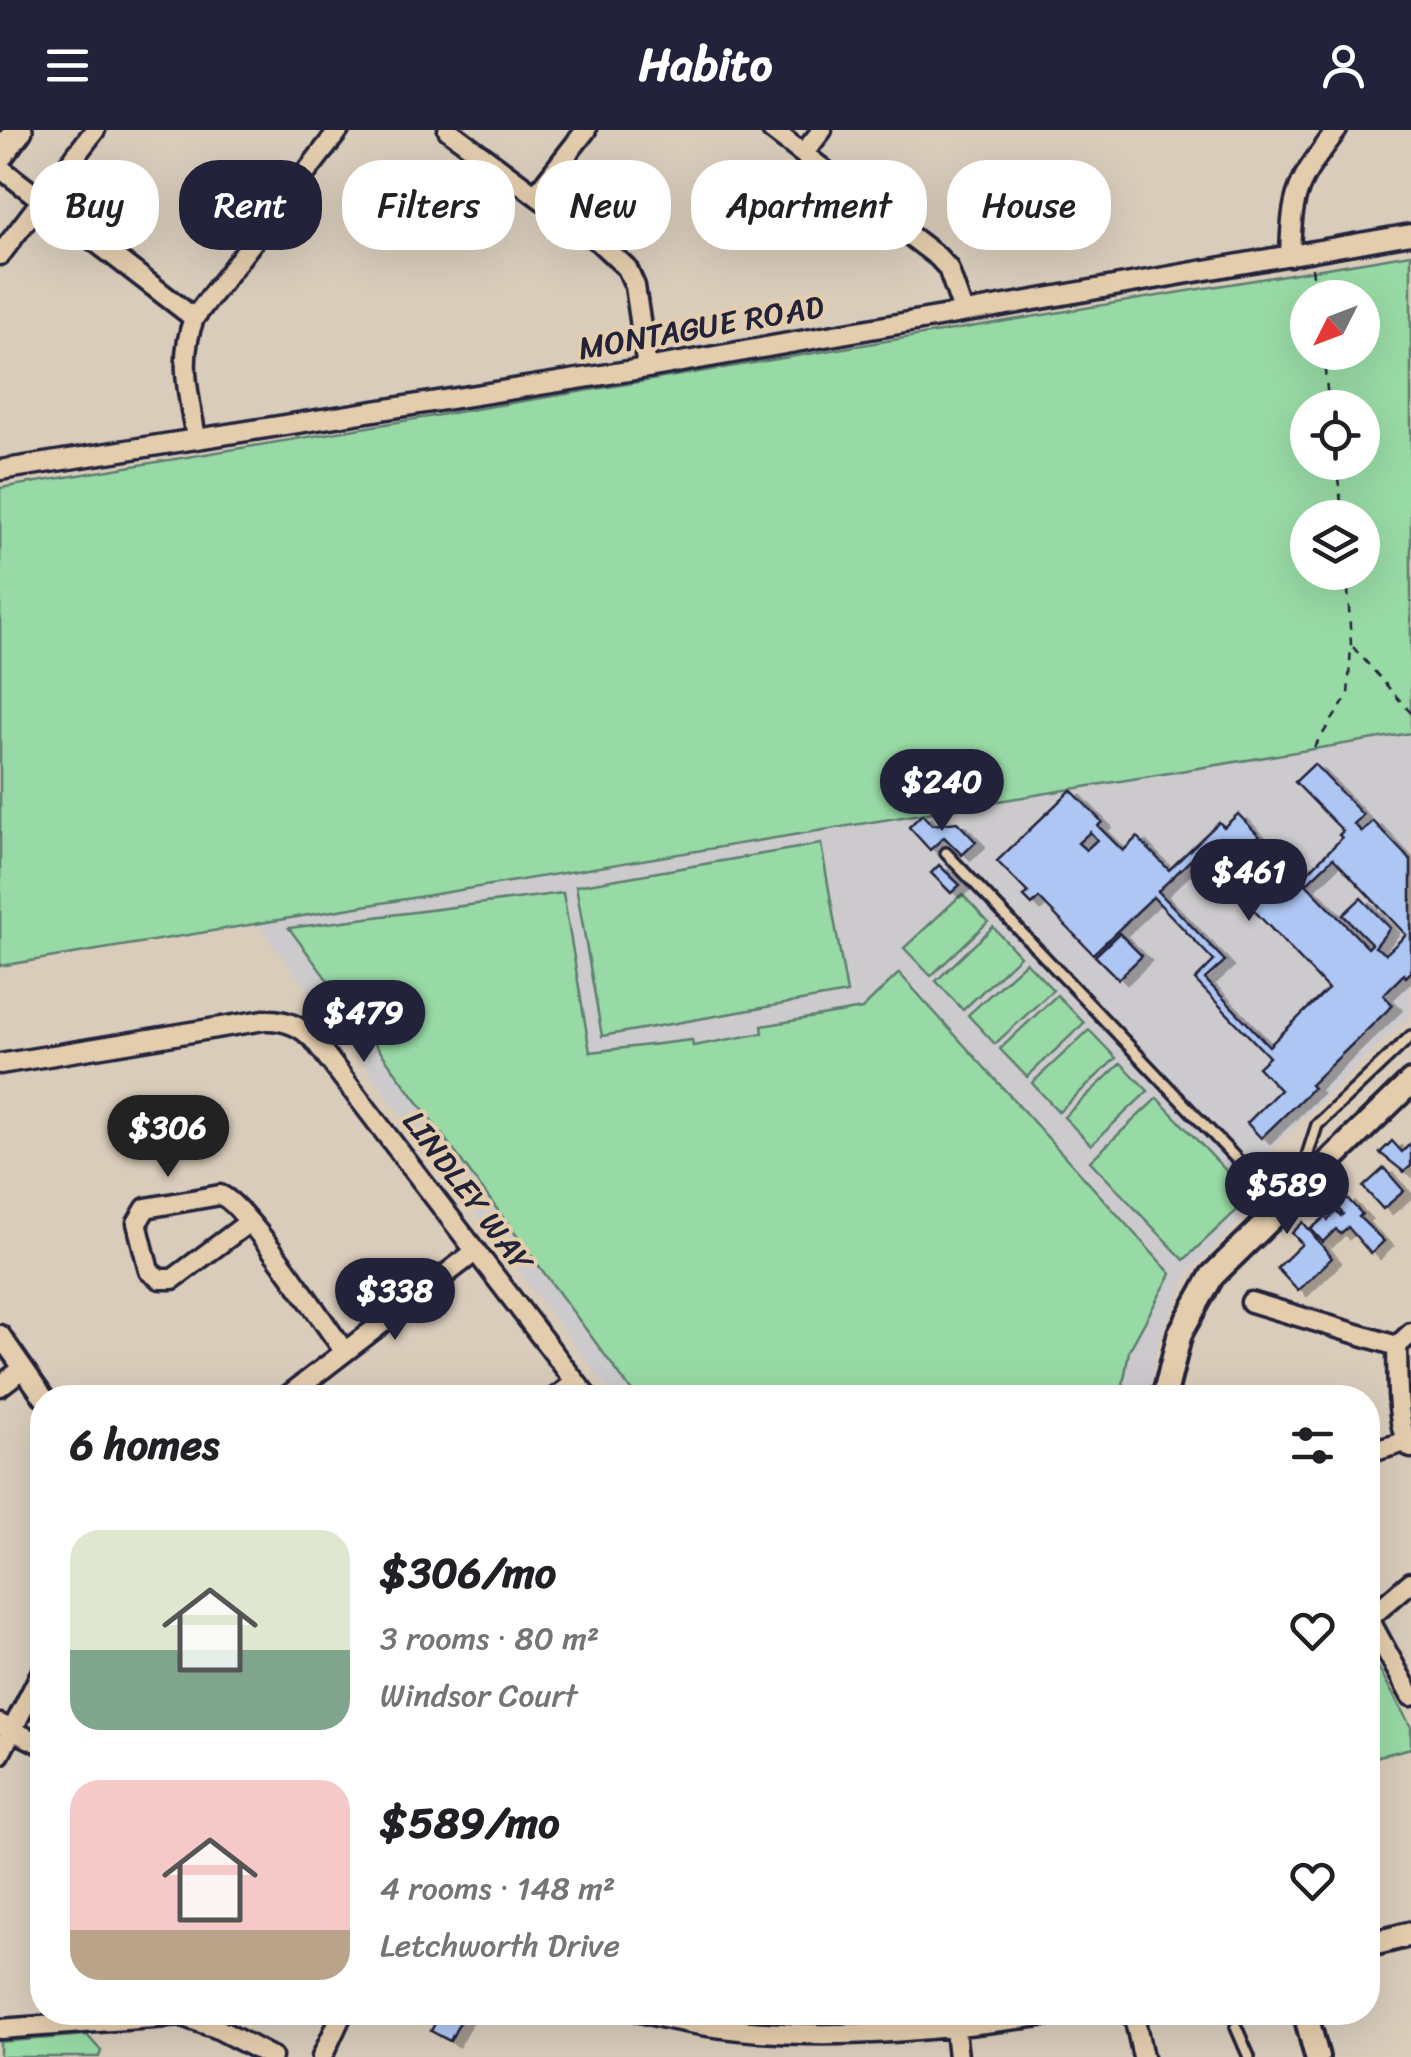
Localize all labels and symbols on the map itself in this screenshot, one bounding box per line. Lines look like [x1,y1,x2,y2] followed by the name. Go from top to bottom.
[574,278,828,377] street label: MONTAGUE ROAD
[1290,280,1380,370] north arrow
[883,749,1001,834] pin: $240
[1190,839,1308,924] pin: $461
[305,980,423,1065] pin: $479
[109,1095,227,1180] pin: $306
[387,1098,549,1287] street label: LINDLEY WAY
[1228,1152,1346,1237] pin: $589
[336,1258,454,1343] pin: $338

